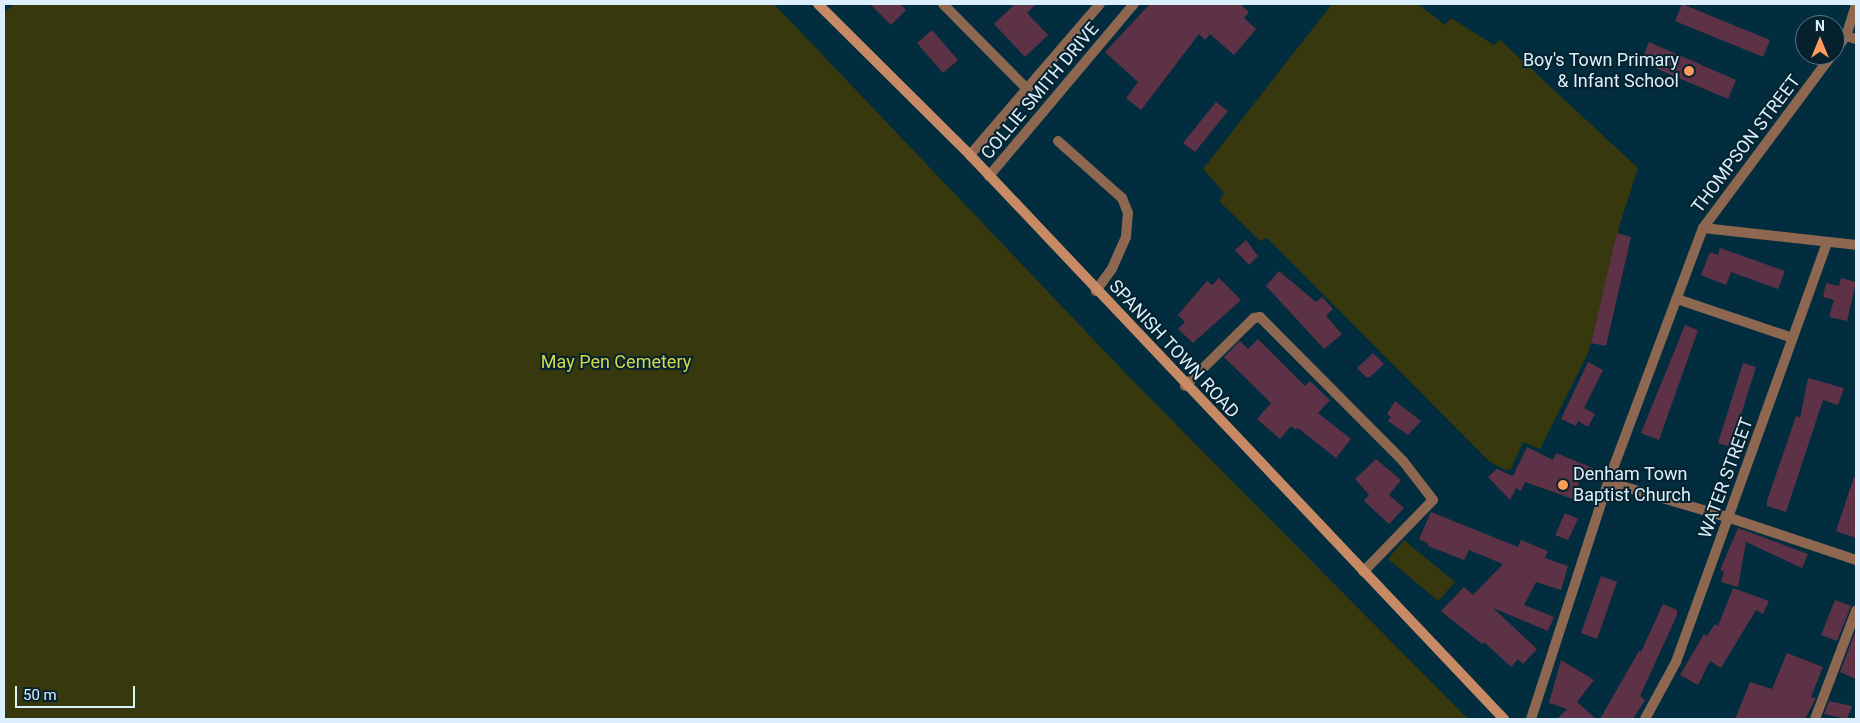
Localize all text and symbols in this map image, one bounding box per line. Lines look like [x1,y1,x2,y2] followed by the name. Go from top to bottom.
[1795,15,1845,65] north arrow
[977,18,1103,164] street label: COLLIE SMITH DRIVE
[1815,18,1825,34] text: N
[1523,50,1679,92] place label: Boy's Town Primary & Infant School
[1683,65,1695,77] marker: Boy's Town Primary & Infant School
[1687,71,1805,217] street label: THOMPSON STREET
[1104,275,1244,423] street label: SPANISH TOWN ROAD
[541,351,691,373] park label: May Pen Cemetery
[1694,415,1758,541] street label: WATER STREET
[1573,464,1691,506] place label: Denham Town Baptist Church
[1557,479,1569,491] marker: Denham Town Baptist Church
[18,676,138,708] scale bar
[23,686,57,704] text: 50 m

